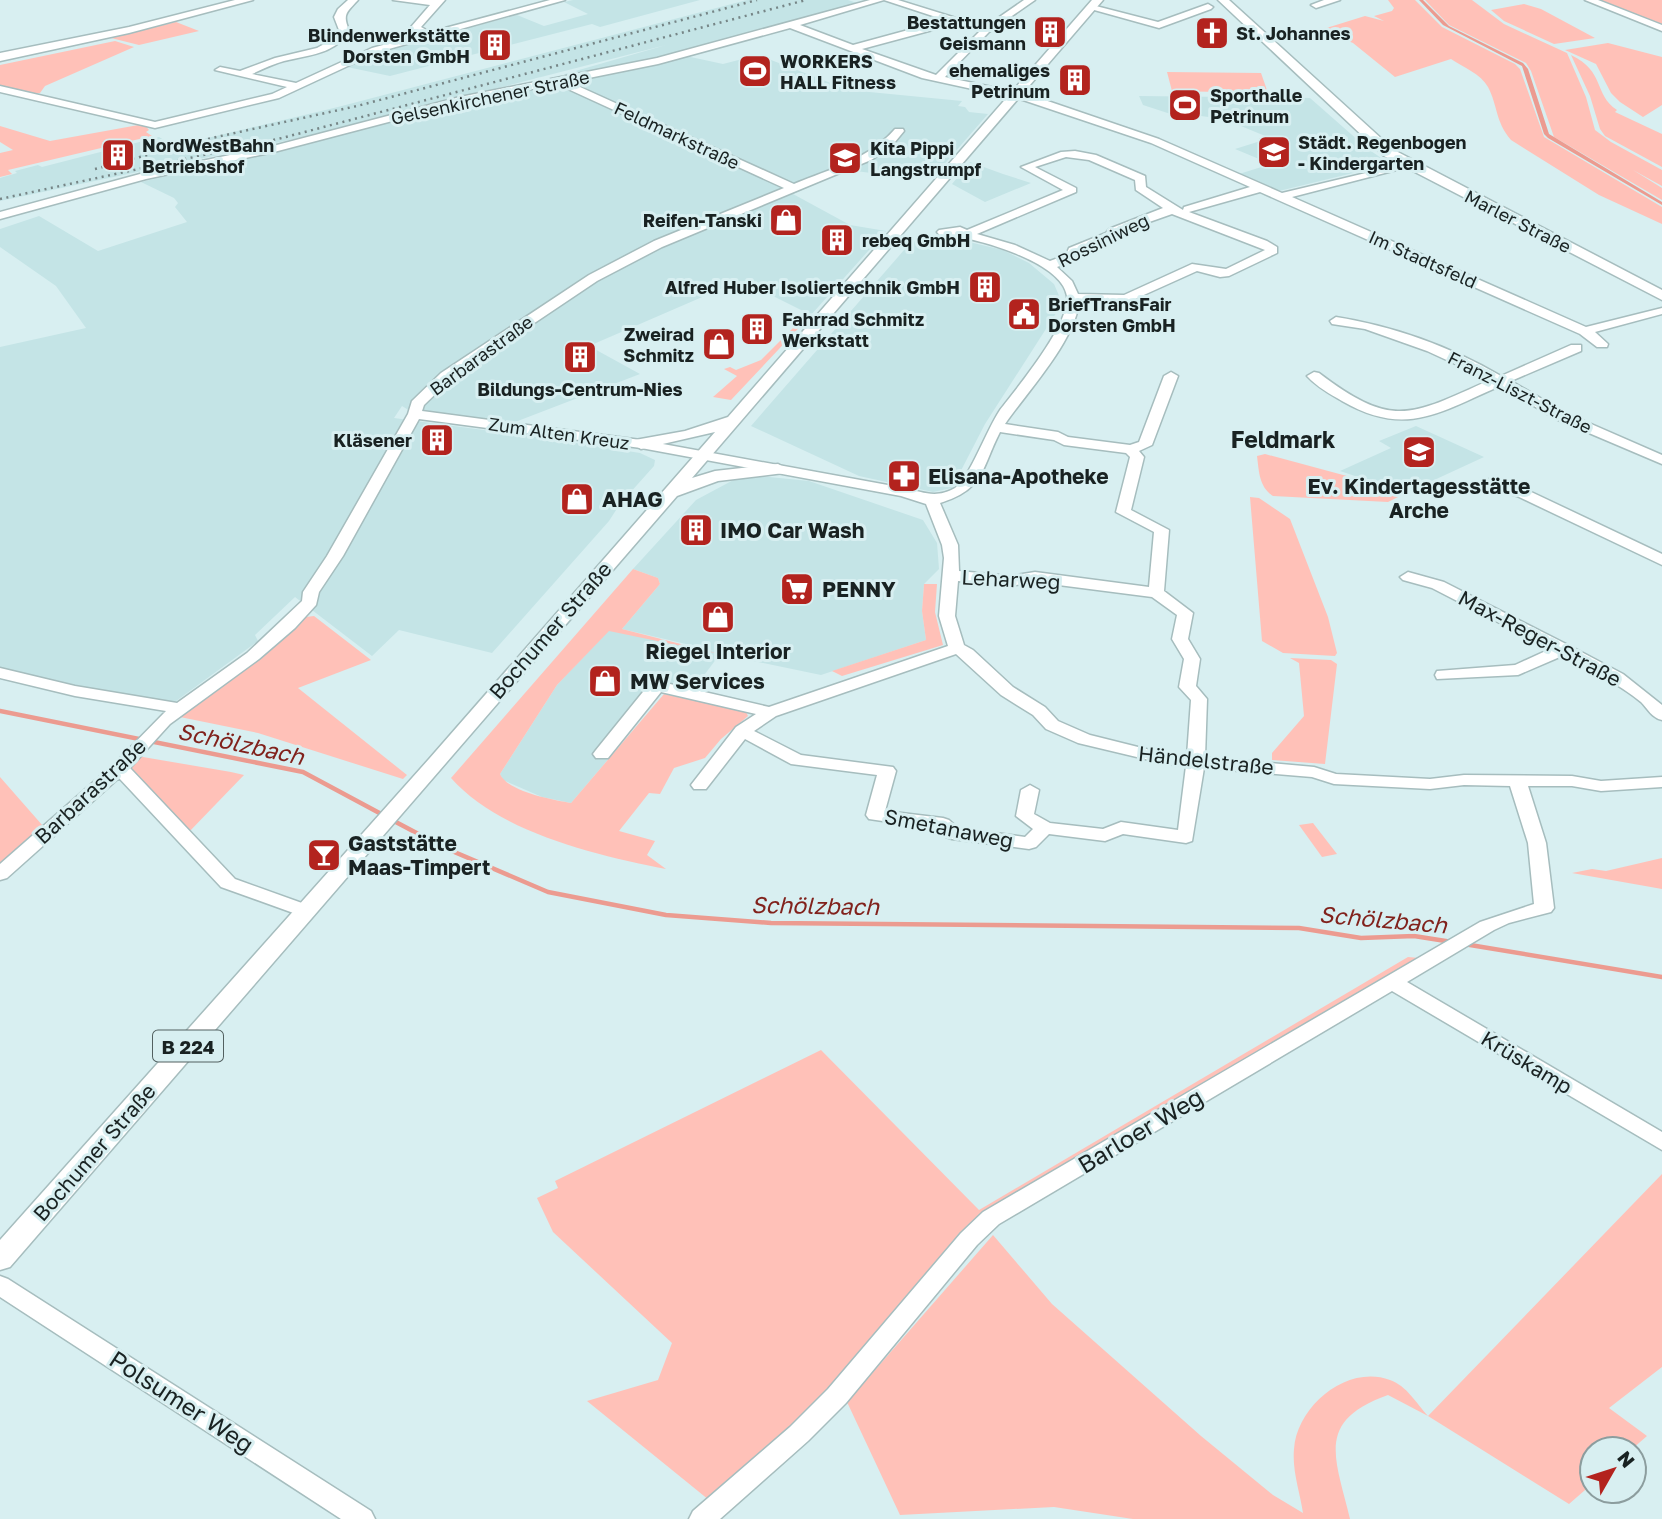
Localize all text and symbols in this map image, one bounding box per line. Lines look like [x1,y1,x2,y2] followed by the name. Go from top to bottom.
[907,11,1026,54] place label: Bestattungen Geismann
[1031,13,1069,51] building icon: Bestattungen Geismann
[1193,14,1231,52] church icon: St. Johannes
[1236,22,1351,44] place label: St. Johannes
[308,24,470,67] place label: Blindenwerkstätte Dorsten GmbH
[476,26,514,64] building icon: Blindenwerkstätte Dorsten GmbH
[780,50,896,93] place label: WORKERS HALL Fitness
[736,52,774,90] sports icon: WORKERS HALL Fitness
[949,59,1050,102] place label: ehemaliges Petrinum
[1056,61,1094,99] building icon: ehemaliges Petrinum
[389,65,591,129] street label: Gelsenkirchener Straße
[1210,84,1303,127] place label: Sporthalle Petrinum
[1166,86,1204,124] sports icon: Sporthalle Petrinum
[611,96,743,174] street label: Feldmarkstraße
[1298,131,1467,174] place label: Städt. Regenbogen - Kindergarten
[1255,133,1293,171] school or university icon: Städt. Regenbogen - Kindergarten
[142,134,274,177] place label: NordWestBahn Betriebshof
[99,136,137,174] building icon: NordWestBahn Betriebshof
[870,137,981,180] place label: Kita Pippi Langstrumpf
[826,139,864,177] school or university icon: Kita Pippi Langstrumpf
[1461,185,1575,257] street label: Marler Straße
[767,201,805,239] shop icon: Reifen-Tanski
[643,209,762,231] place label: Reifen-Tanski
[1054,209,1152,271] street label: Rossiniweg
[818,221,856,259] building icon: rebeq GmbH
[1366,225,1480,293] street label: Im Stadtsfeld
[862,229,970,251] place label: rebeq GmbH
[966,268,1004,306] building icon: Alfred Huber Isoliertechnik GmbH
[665,276,960,298] place label: Alfred Huber Isoliertechnik GmbH
[1048,293,1176,336] place label: BriefTransFair Dorsten GmbH
[1005,295,1043,333] public building icon: BriefTransFair Dorsten GmbH
[782,308,924,351] place label: Fahrrad Schmitz Werkstatt
[425,310,537,400] street label: Barbarastraße
[738,310,776,348] building icon: Fahrrad Schmitz Werkstatt
[623,323,694,366] place label: Zweirad Schmitz
[700,325,738,363] shop icon: Zweirad Schmitz
[561,338,599,376] building icon: Bildungs-Centrum-Nies
[1444,346,1596,438] street label: Franz-Liszt-Straße
[477,378,683,400] place label: Bildungs-Centrum-Nies
[487,412,631,454] street label: Zum Alten Kreuz
[418,421,456,459] building icon: Kläsener
[1231,425,1336,453] district label: Feldmark
[333,429,412,451] place label: Kläsener
[1400,433,1438,471] school or university icon: Ev. Kindertagesstätte Arche
[885,457,923,495] pharmacy icon: Elisana-Apotheke
[928,463,1109,489] place label: Elisana-Apotheke
[1308,473,1530,523] place label: Ev. Kindertagesstätte Arche
[558,480,596,518] shop icon: AHAG
[602,486,663,512] place label: AHAG
[677,511,715,549] building icon: IMO Car Wash
[720,517,864,543] place label: IMO Car Wash
[483,556,617,704] street label: Bochumer Straße
[961,563,1061,595] street label: Leharweg
[778,570,816,608] supermarket icon: PENNY
[822,576,896,602] place label: PENNY
[1454,584,1626,692] street label: Max-Reger-Straße
[699,598,737,636] shop icon: Riegel Interior
[645,638,791,664] place label: Riegel Interior
[586,662,624,700] shop icon: MW Services
[630,668,765,694] place label: MW Services
[175,716,308,770] water label: Schölzbach
[29,733,151,849] street label: Barbarastraße
[1137,740,1275,780] street label: Händelstraße
[882,803,1016,853] street label: Smetanaweg
[348,830,490,880] place label: Gaststätte Maas-Timpert
[305,836,343,874] bar icon: Gaststätte Maas-Timpert
[751,890,880,920] water label: Schölzbach
[1318,899,1449,939] water label: Schölzbach
[1477,1025,1577,1099] street label: Krüskamp
[153,1030,223,1062] road number: B 224
[27,1078,161,1226] street label: Bochumer Straße
[1072,1081,1208,1179] street label: Barloer Weg
[104,1344,260,1458] street label: Polsumer Weg
[1578,1435,1648,1505] north arrow
[1613,1446,1640,1472] text: N

